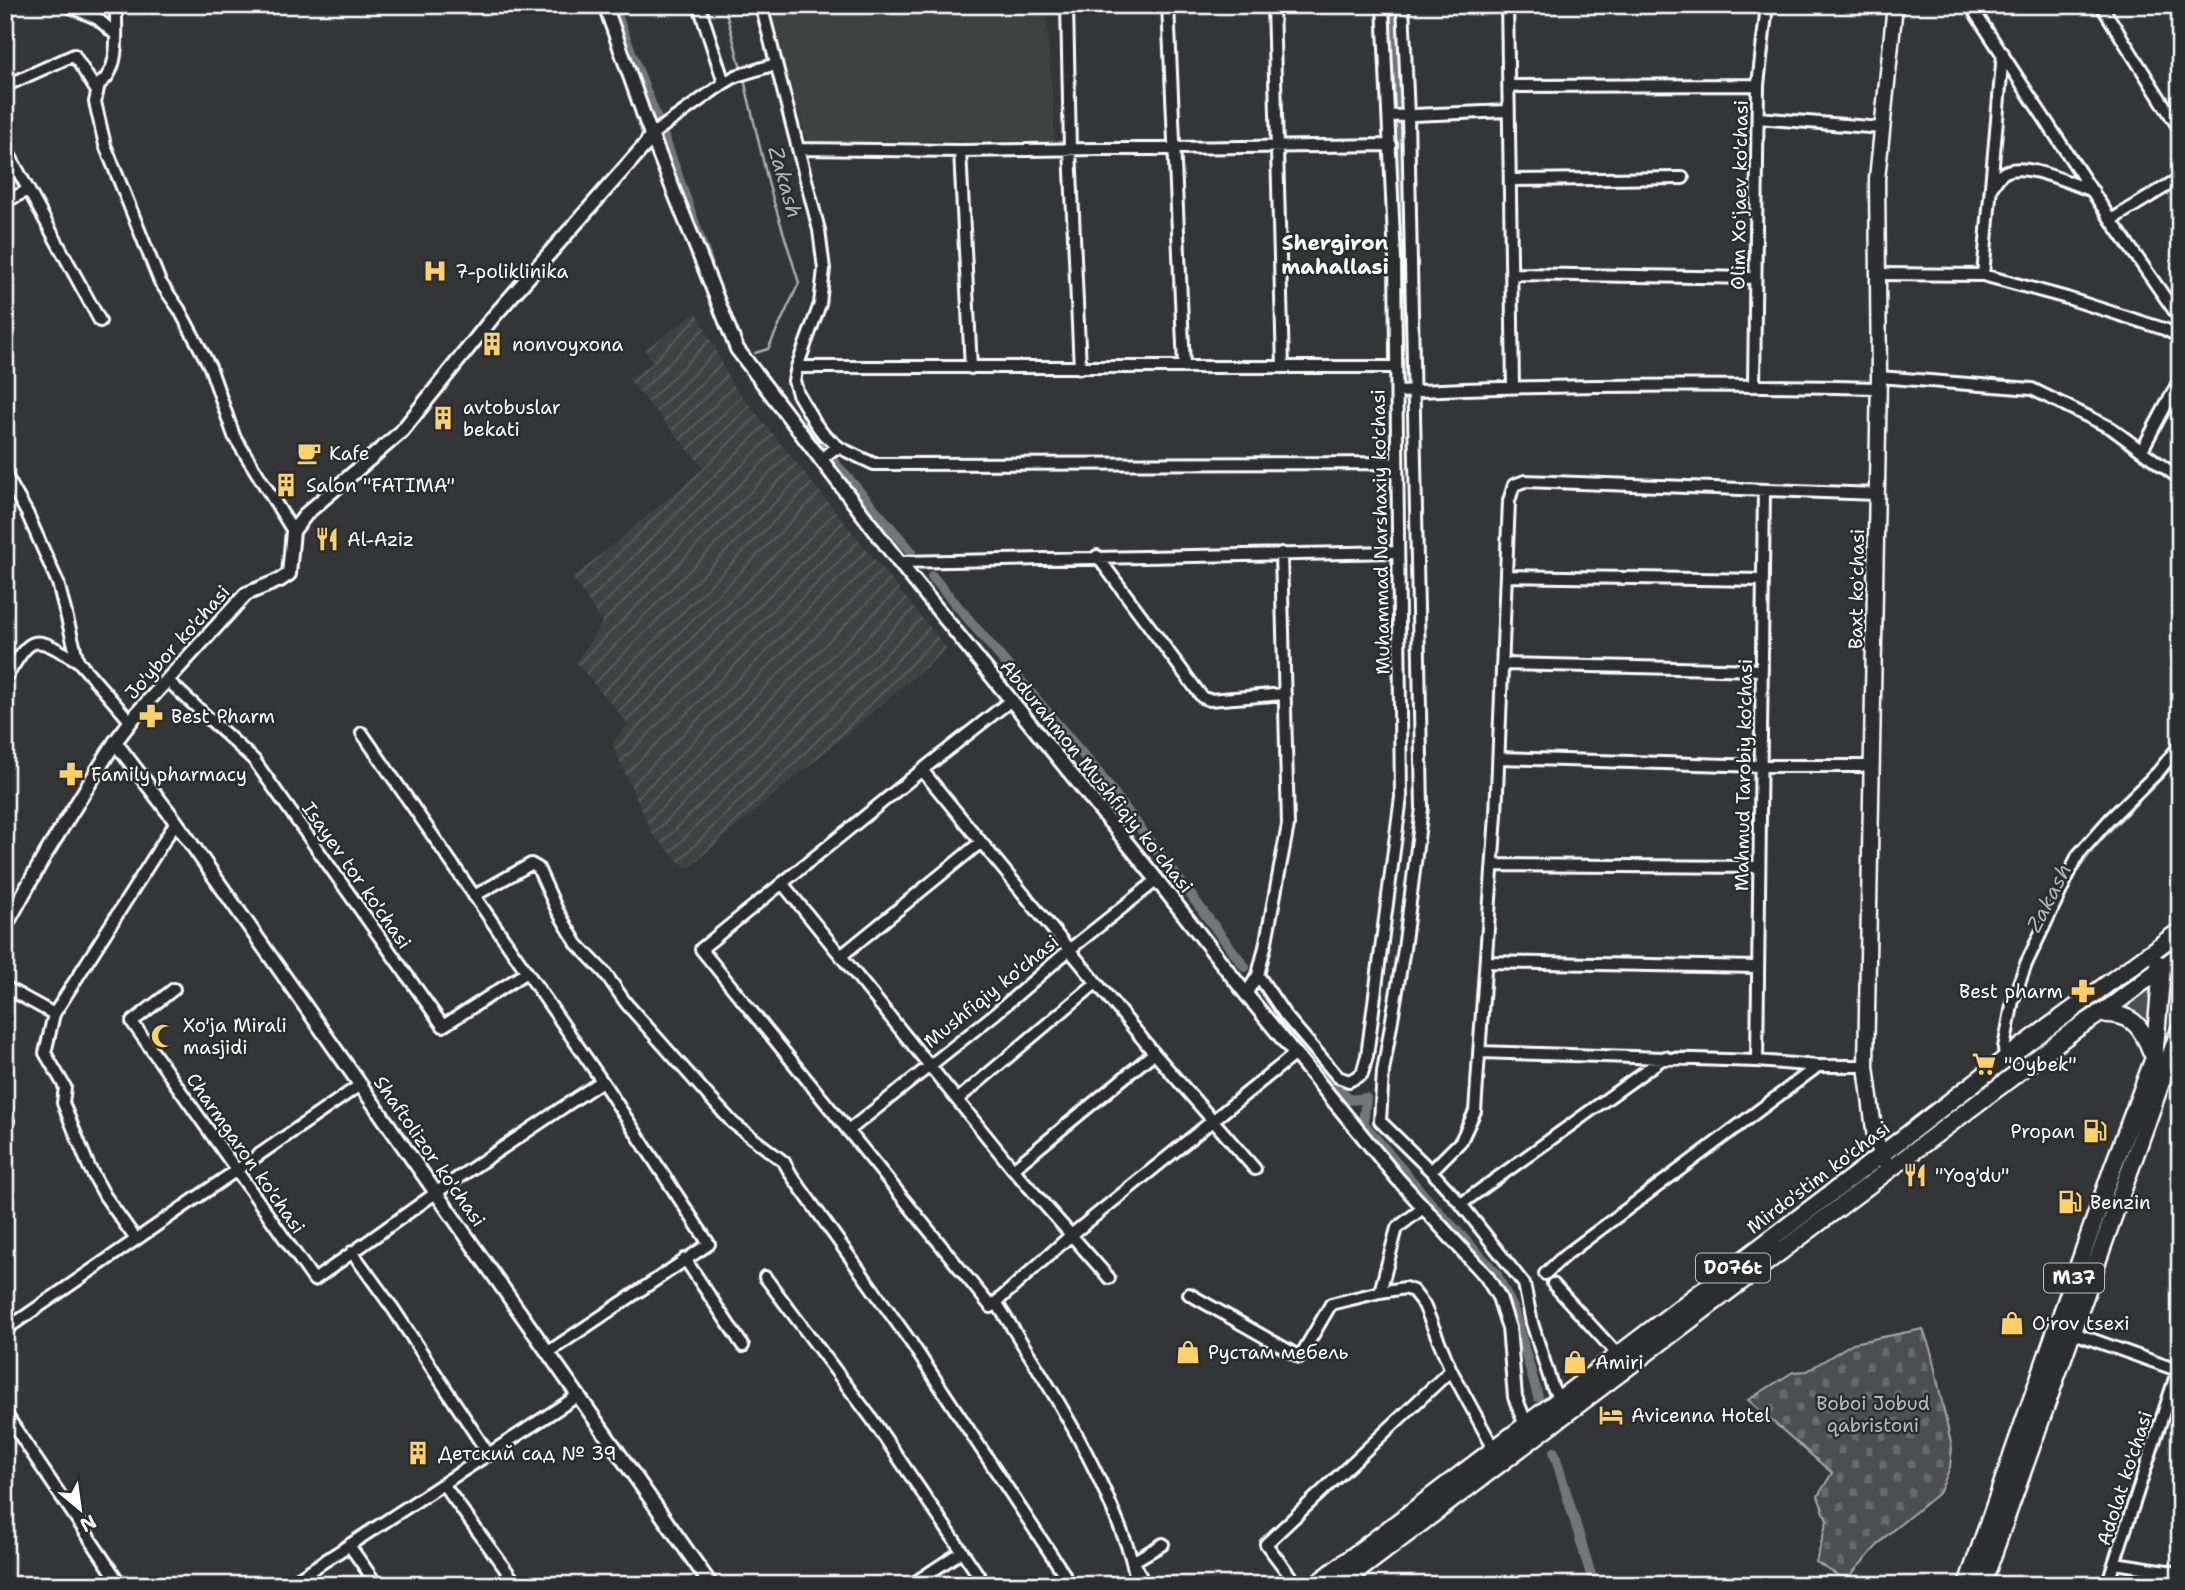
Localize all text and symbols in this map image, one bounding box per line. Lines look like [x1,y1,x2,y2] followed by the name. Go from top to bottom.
[1725,100,1754,290] street label: Olim Xoʻjaev ko'chasi
[761,143,809,221] water label: Zakash
[1281,229,1389,281] district label: Shergiron mahallasi
[421,257,449,285] hospital icon: 7-poliklinika
[455,259,569,284] place label: 7-poliklinika
[478,330,506,358] building icon: nonvoyxona
[512,332,624,357] place label: nonvoyxona
[1366,389,1395,675] street label: Muhammad Narshaxiy ko'chasi
[463,395,561,442] place label: avtobuslar bekati
[429,404,457,432] building icon: avtobuslar bekati
[295,439,323,467] cafe icon: Kafe
[329,441,369,466] place label: Kafe
[272,471,300,499] building icon: Salon "FATIMA"
[306,473,455,498] place label: Salon "FATIMA"
[313,525,341,553] restaurant icon: Al-Aziz
[347,527,414,552] place label: Al-Aziz
[1843,529,1870,649] street label: Baxt koʻchasi
[119,580,235,705] street label: Jo'ybor ko'chasi
[995,655,1199,898] street label: Abdurahmon Mushfiqiy koʻchasi
[1729,659,1758,891] street label: Mahmud Tarobiy ko'chasi
[137,702,165,730] pharmacy icon: Best Pharm
[171,704,275,729] place label: Best Pharm
[57,760,85,788] pharmacy icon: Family pharmacy
[91,762,247,787] place label: Family pharmacy
[296,797,417,954] street label: Isayev tor ko'chasi
[2020,859,2078,937] water label: Zakash
[919,929,1064,1054] street label: Mushfiqiy ko'chasi
[2069,977,2097,1005] pharmacy icon: Best pharm
[1959,979,2063,1004] place label: Best pharm
[183,1013,287,1060] place label: Xo'ja Mirali masjidi
[149,1022,177,1050] mosque icon: Xo'ja Mirali masjidi
[1970,1050,1998,1078] supermarket icon: "Oybek"
[2004,1052,2077,1077] place label: "Oybek"
[181,1068,311,1239] street label: Charmgaron ko'chasi
[368,1071,491,1232] street label: Shaftolizor ko'chasi
[1742,1115,1895,1240] street label: Mirdo'stim ko'chasi
[2081,1117,2109,1145] fuel station icon: Propan
[2011,1119,2075,1144] place label: Propan
[1901,1161,1929,1189] restaurant icon: "Yog'du"
[1935,1163,2009,1188] place label: "Yog'du"
[2056,1188,2084,1216] fuel station icon: Benzin
[2090,1190,2151,1215] place label: Benzin
[1696,1254,1770,1282] road number: D076t
[2044,1264,2104,1293] road number: M37
[1998,1309,2026,1337] shop icon: Oʻrov tsexi
[2032,1311,2130,1336] place label: Oʻrov tsexi
[1174,1338,1202,1366] shop icon: Рустам мебель
[1208,1340,1348,1365] place label: Рустам мебель
[1561,1348,1589,1376] shop icon: Amiri
[1595,1350,1644,1375] place label: Amiri
[1816,1391,1930,1438] park label: Boboi Jobud qabristoni
[1597,1401,1625,1429] hotel icon: Avicenna Hotel
[1631,1403,1770,1428] place label: Avicenna Hotel
[2091,1408,2158,1549] street label: Adolat ko'chasi
[404,1439,432,1467] building icon: Детский сад № 39
[438,1441,617,1466] place label: Детский сад № 39
[46,1474,116,1544] north arrow
[75,1509,101,1538] text: N

